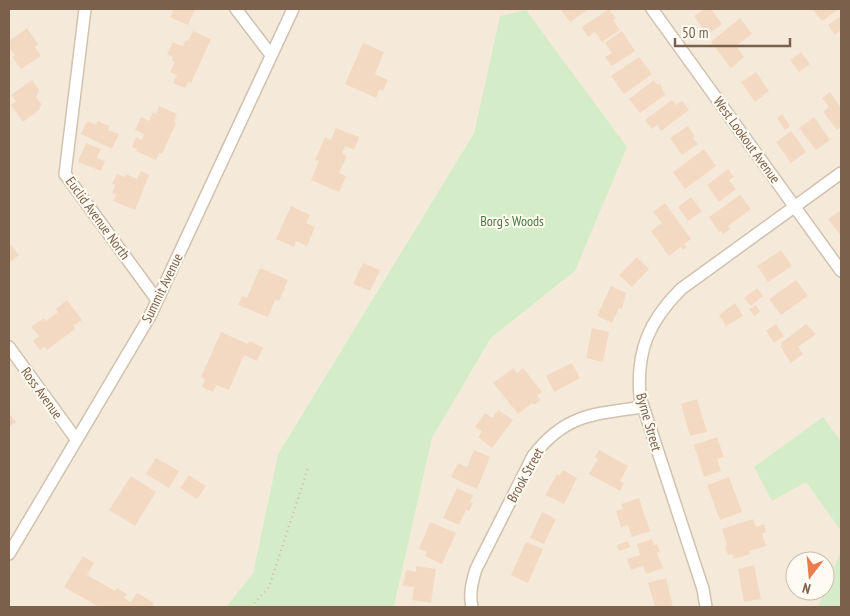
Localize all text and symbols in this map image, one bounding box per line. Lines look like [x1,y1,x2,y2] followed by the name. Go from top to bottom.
[675,15,790,47] scale bar
[682,23,708,42] text: 50 m
[710,93,785,187] street label: West Lookout Avenue
[62,173,134,263] street label: Euclid Avenue North
[480,212,544,230] park label: Borg's Woods
[137,250,187,326] street label: Summit Avenue
[17,364,67,423] street label: Ross Avenue
[632,391,666,453] street label: Byrne Street
[503,444,547,505] street label: Brook Street
[785,551,835,601] north arrow
[800,579,813,598] text: N

